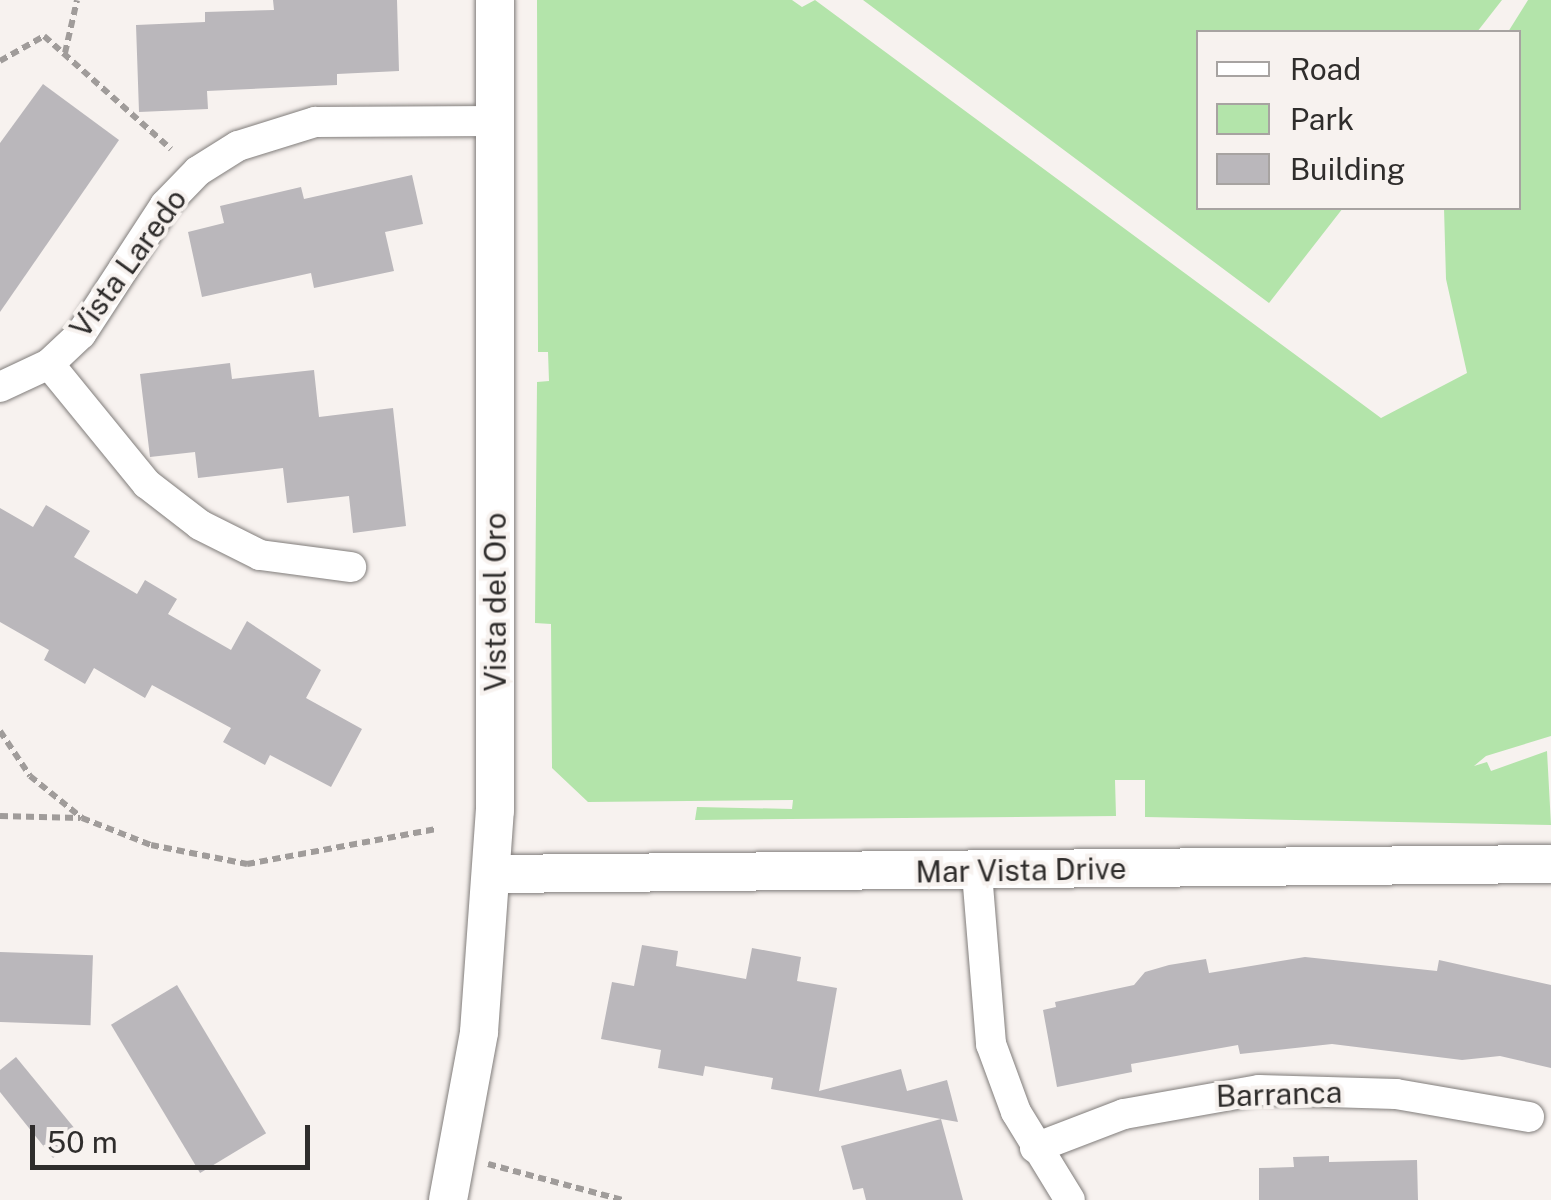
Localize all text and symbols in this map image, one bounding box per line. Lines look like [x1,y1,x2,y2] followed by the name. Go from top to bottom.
[1196,30,1521,210] legend
[1290,51,1361,87] text: Road
[1290,101,1354,137] text: Park
[1290,151,1405,187] text: Building
[62,182,194,344] street label: Vista Laredo
[477,512,513,692] street label: Vista del Oro
[915,850,1127,890] street label: Mar Vista Drive
[1215,1074,1343,1114] street label: Barranca
[35,1105,315,1167] scale bar
[47,1124,118,1160] text: 50 m

